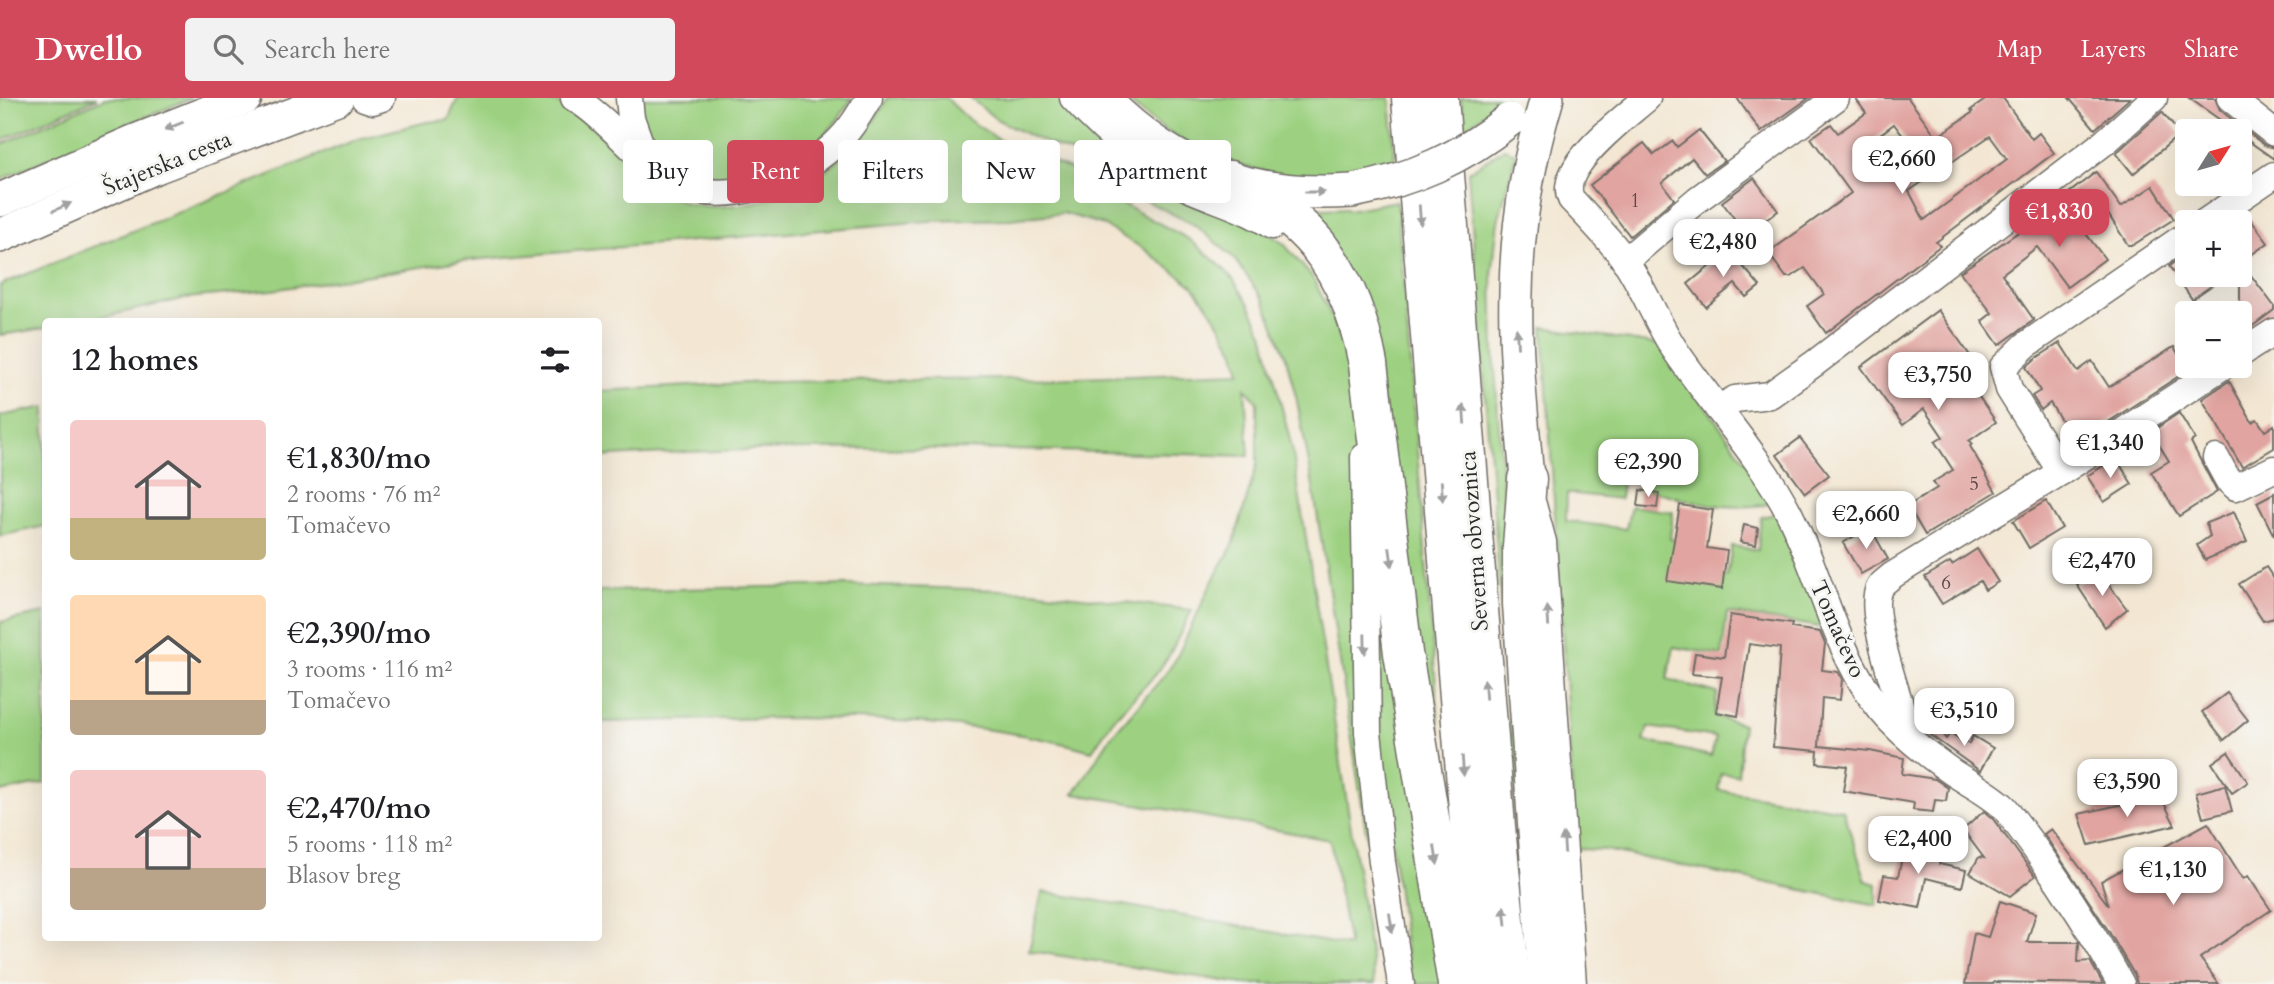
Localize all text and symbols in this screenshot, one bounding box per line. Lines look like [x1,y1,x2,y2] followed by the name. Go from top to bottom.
[185,18,675,81] search box
[35,27,143,72] text: Dwello
[209,30,247,68] icon: search
[265,32,391,67] text: Search here
[1997,33,2043,66] text: Map
[2081,33,2146,66] text: Layers
[2184,33,2239,66] text: Share
[2175,119,2252,196] north arrow
[2175,119,2252,378] map controls
[163,120,184,131] one-way arrow
[98,122,236,203] street label: Štajerska cesta
[1845,136,1959,196] pin: €2,660
[623,140,713,203] chip: Buy
[727,140,824,203] chip: Rent
[838,140,948,203] chip: Filters
[962,140,1060,203] chip: New
[1074,140,1231,203] chip: Apartment
[1868,143,1936,174] text: €2,660
[1304,186,1326,198] one-way arrow
[1630,188,1640,214] house number: 1
[2002,190,2116,249] pin: €1,830
[2025,196,2093,227] text: €1,830
[52,201,72,213] one-way arrow
[1415,204,1426,226] one-way arrow
[2175,210,2252,287] button: +
[1666,220,1780,279] pin: €2,480
[1689,226,1757,257] text: €2,480
[2175,301,2252,378] button: −
[1511,326,1522,348] one-way arrow
[70,340,199,381] text: 12 homes
[536,341,574,379] icon: filters
[1881,352,1995,412] pin: €3,750
[1904,359,1972,390] text: €3,750
[1458,402,1469,424] one-way arrow
[2053,420,2167,480] pin: €1,340
[2076,427,2144,458] text: €1,340
[287,438,431,479] text: €1,830/mo
[1591,440,1705,499] pin: €2,390
[1614,446,1682,477] text: €2,390
[126,448,210,532] icon: home
[1452,450,1496,632] street label: Severna obvoznica
[1969,471,1979,497] house number: 5
[287,479,440,510] text: 2 rooms · 76 m²
[1437,480,1448,502] one-way arrow
[1809,491,1923,551] pin: €2,660
[1832,498,1900,529] text: €2,660
[287,510,391,541] text: Tomačevo
[2045,538,2159,598] pin: €2,470
[2068,545,2136,576] text: €2,470
[1385,546,1396,568] one-way arrow
[1941,570,1951,596] house number: 6
[1803,575,1873,683] street label: Tomačevo
[1542,604,1553,626] one-way arrow
[287,613,431,654] text: €2,390/mo
[126,623,210,707] icon: home
[1360,634,1371,656] one-way arrow
[287,654,452,685] text: 3 rooms · 116 m²
[1479,678,1490,700] one-way arrow
[287,685,391,716] text: Tomačevo
[1907,688,2021,748] pin: €3,510
[1930,695,1998,726] text: €3,510
[1458,755,1469,777] one-way arrow
[2070,760,2184,819] pin: €3,590
[2093,766,2161,797] text: €3,590
[287,788,431,829] text: €2,470/mo
[126,798,210,882] icon: home
[1861,816,1975,876] pin: €2,400
[1884,823,1952,854] text: €2,400
[287,829,452,860] text: 5 rooms · 118 m²
[1558,831,1569,853] one-way arrow
[1431,844,1442,866] one-way arrow
[2116,848,2230,907] pin: €1,130
[2139,854,2207,885] text: €1,130
[287,860,400,891] text: Blasov breg
[1499,905,1510,927] one-way arrow
[1386,912,1397,934] one-way arrow

